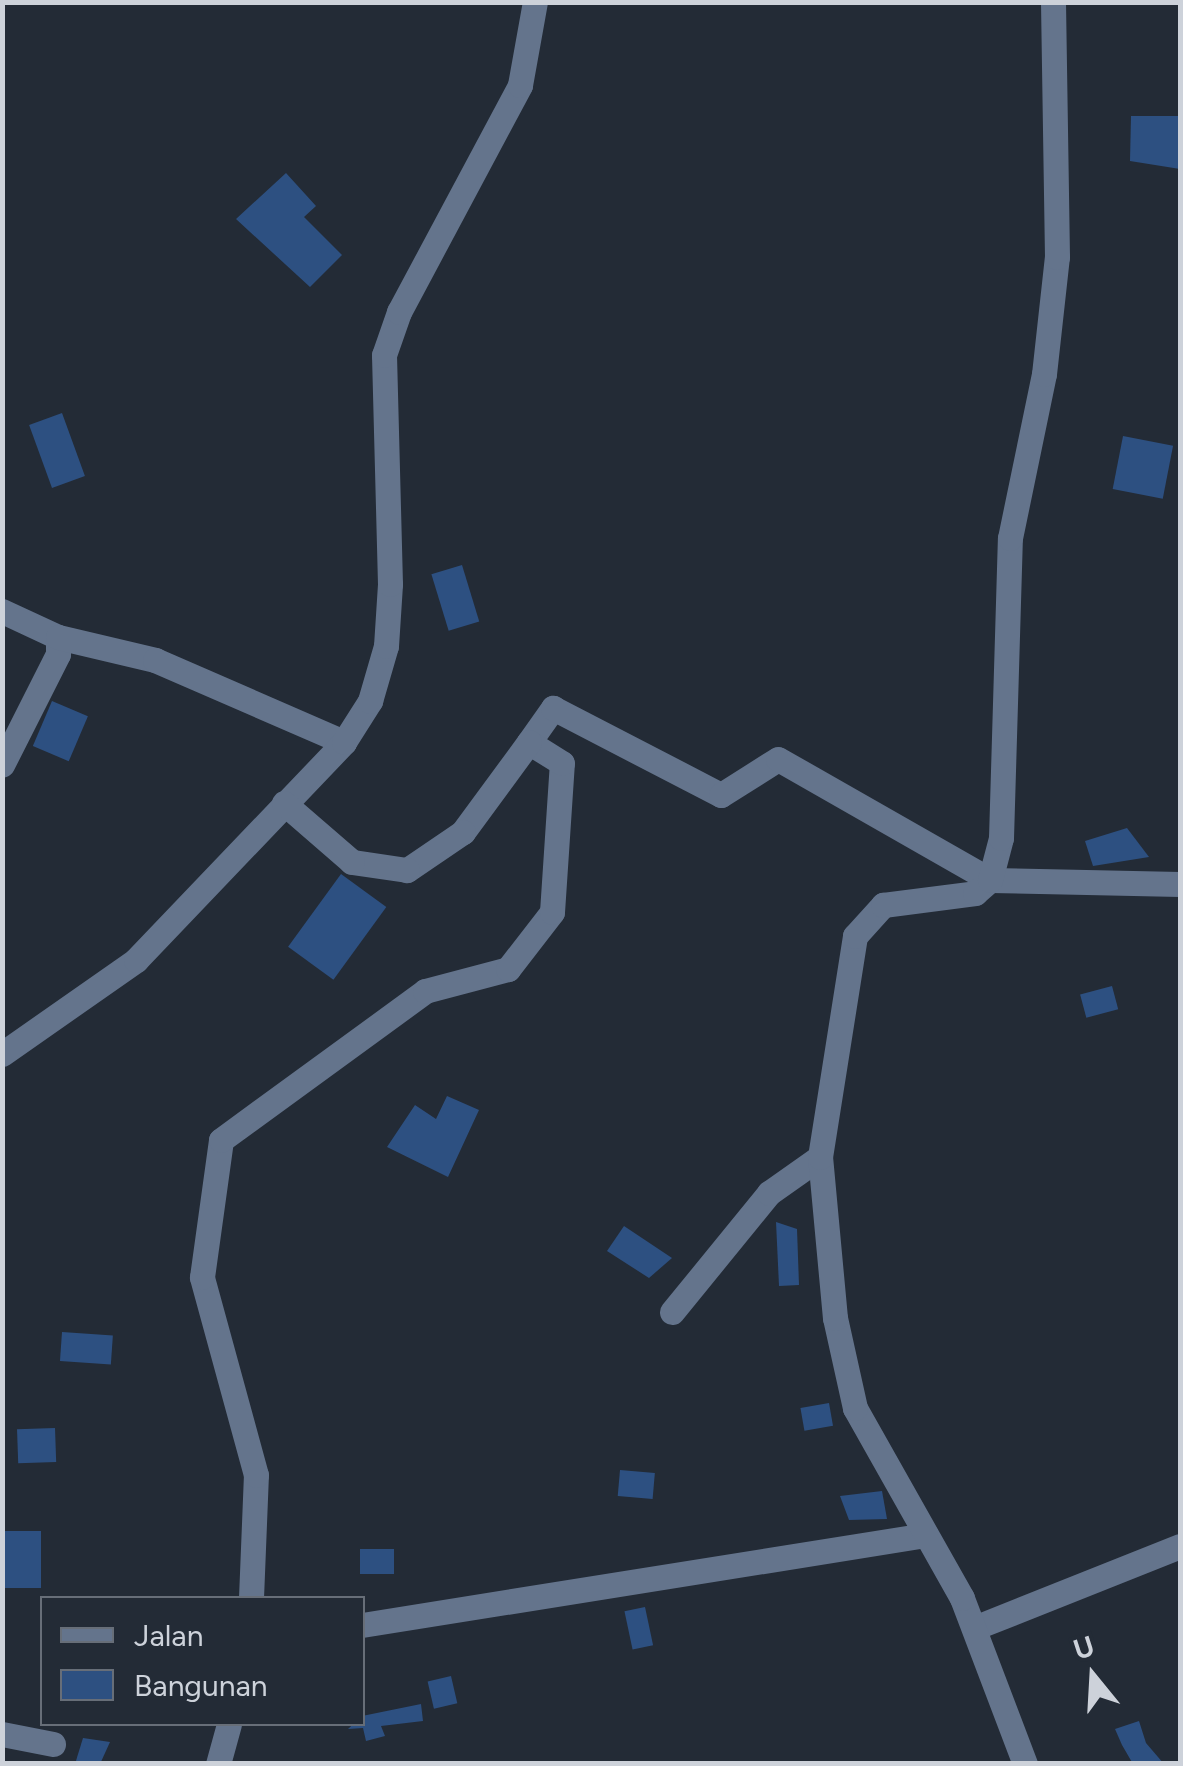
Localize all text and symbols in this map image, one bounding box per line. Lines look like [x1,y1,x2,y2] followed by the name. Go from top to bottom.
[40,1596,365,1726] legend
[134,1617,203,1654] text: Jalan
[1043,1626,1143,1726] north arrow
[1069,1628,1098,1667] text: U
[134,1667,268,1704] text: Bangunan

